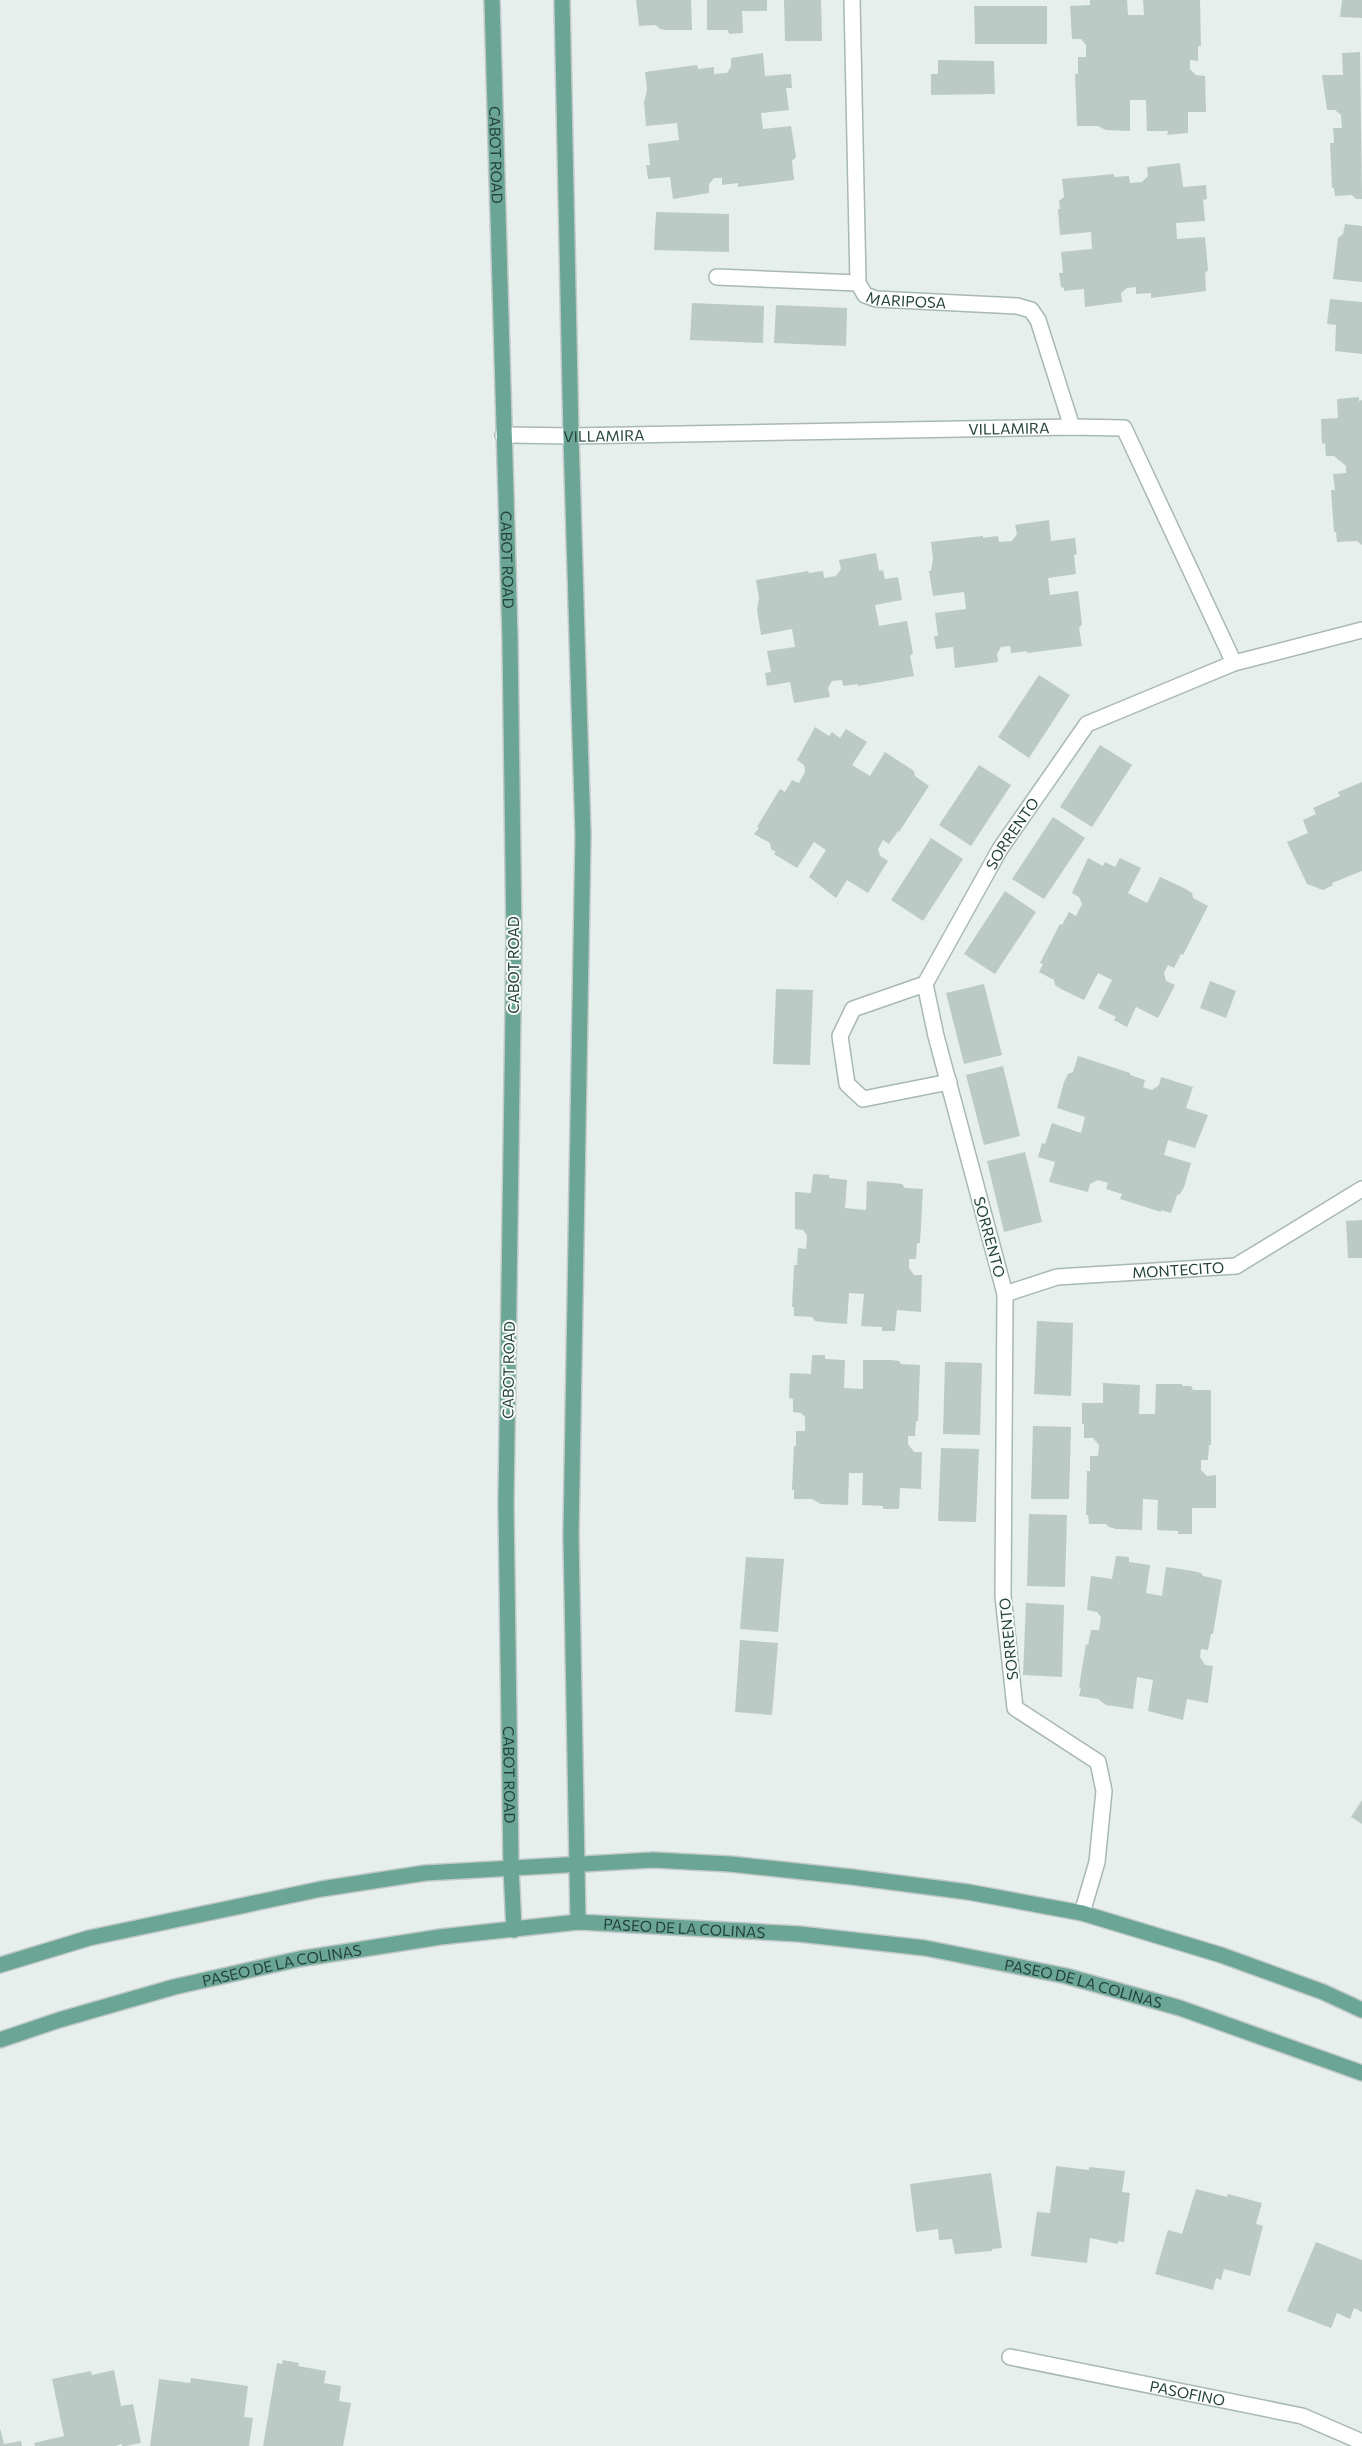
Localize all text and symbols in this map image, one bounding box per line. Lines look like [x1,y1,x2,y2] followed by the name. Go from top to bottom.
[486,106,507,204] street label: CABOT ROAD
[864,287,947,311] street label: MARIPOSA
[968,418,1050,438] street label: VILLAMIRA
[563,426,645,445] street label: VILLAMIRA
[497,511,518,609] street label: CABOT ROAD
[982,794,1042,872] street label: SORRENTO
[504,916,522,1014] street label: CABOT ROAD
[971,1195,1009,1279] street label: SORRENTO
[1132,1258,1225,1281] street label: MONTECITO
[498,1321,518,1419] street label: CABOT ROAD
[995,1597,1021,1681] street label: SORRENTO
[500,1726,519,1824] street label: CABOT ROAD
[603,1914,766,1941] street label: PASEO DE LA COLINAS
[200,1940,363,1989] street label: PASEO DE LA COLINAS
[1003,1955,1165,2012] street label: PASEO DE LA COLINAS
[1148,2376,1227,2409] street label: PASOFINO

